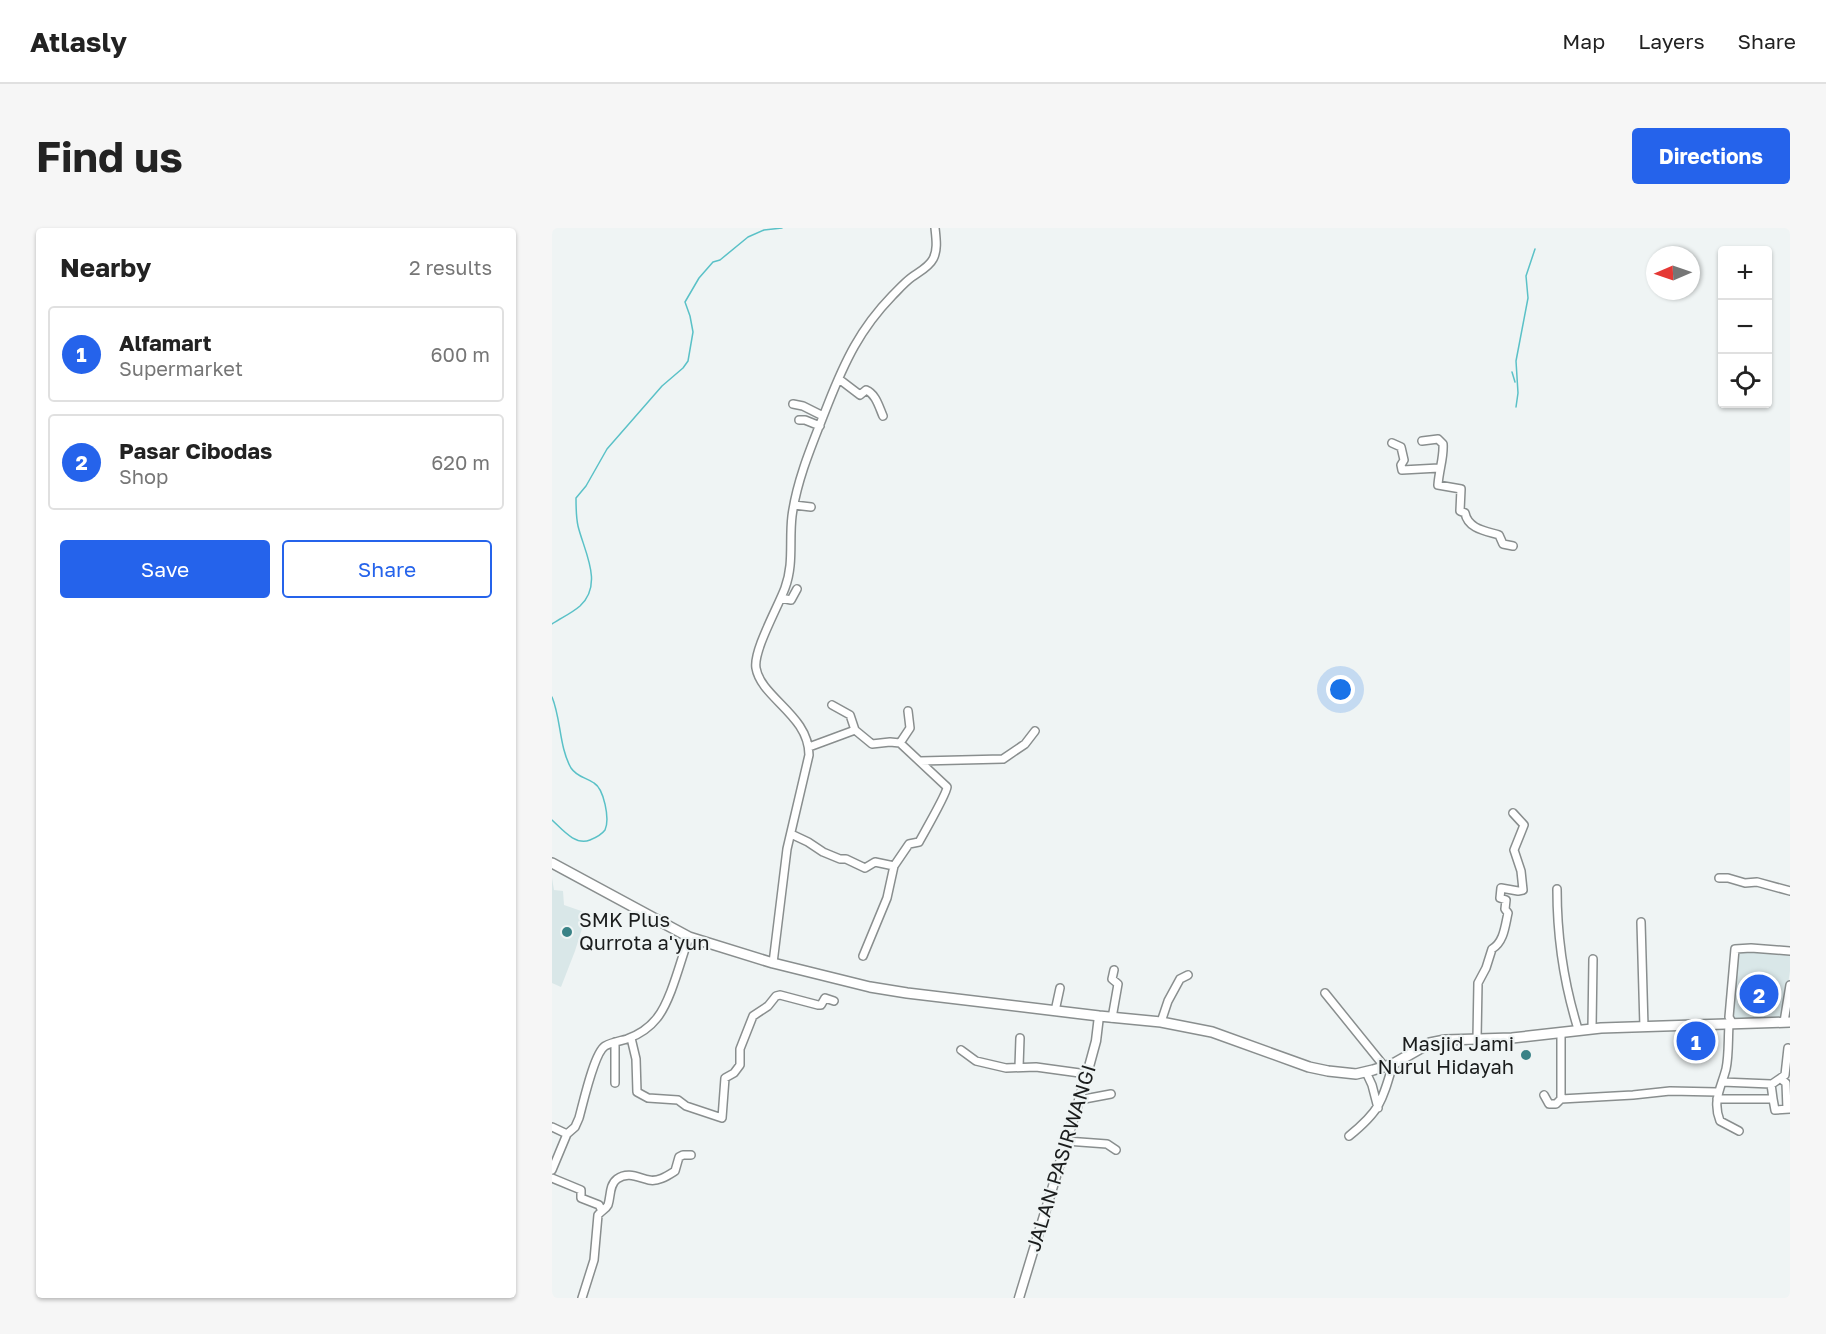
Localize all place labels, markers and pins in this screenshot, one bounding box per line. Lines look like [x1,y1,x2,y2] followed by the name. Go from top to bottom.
[579,907,710,954] place label: SMK Plus Qurrota a'yun
[560,925,574,939] marker: SMK Plus Qurrota a'yun
[1740,972,1778,1017] pin: 2
[1676,1018,1716,1064] pin: 1
[1377,1031,1514,1078] place label: Masjid Jami Nurul Hidayah
[1519,1048,1533,1062] marker: Masjid Jami Nurul Hidayah

